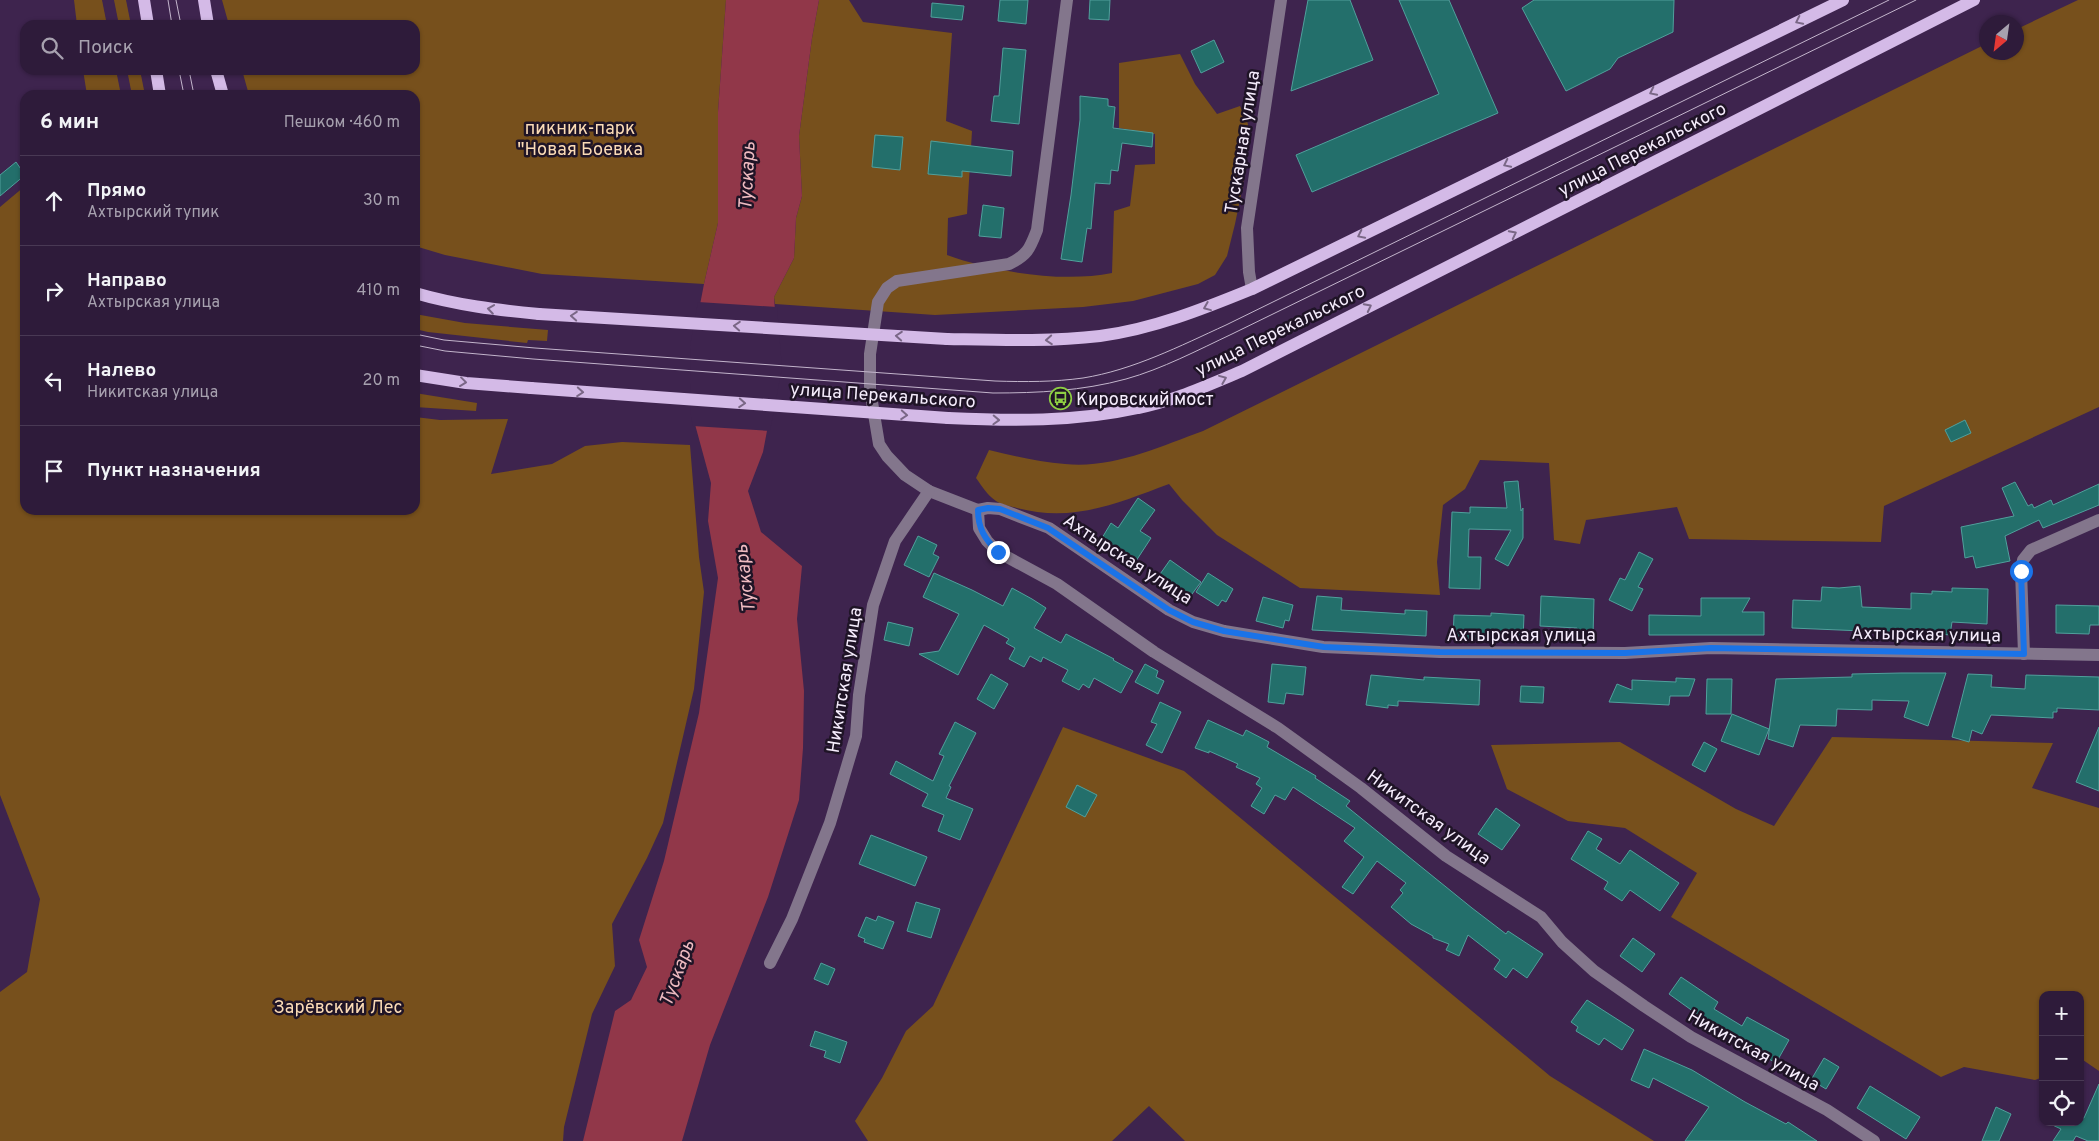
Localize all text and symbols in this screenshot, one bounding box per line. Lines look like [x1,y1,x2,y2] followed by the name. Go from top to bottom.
[1796,15,1805,25] one-way arrow
[1979,15,2024,60] north arrow
[20,20,420,75] search box
[38,34,66,62] icon: search
[78,36,134,60] text: Поиск
[1221,69,1266,216] street label: Тускарная улица
[1649,86,1658,96] one-way arrow
[1555,98,1731,203] street label: улица Перекальского
[40,109,99,136] text: 6 мин
[284,113,400,133] text: Пешком · 460 m
[517,118,643,162] park label: пикник-парк "Новая Боевка
[734,141,762,211] water label: Тускарь
[1503,157,1512,168] one-way arrow
[87,179,146,203] text: Прямо
[40,187,68,215] icon: ahead
[363,191,400,211] text: 30 m
[87,203,219,223] text: Ахтырский тупик
[1358,229,1367,239] one-way arrow
[1508,230,1517,240] one-way arrow
[87,269,167,293] text: Направо
[40,277,68,305] icon: right
[1192,280,1369,382] street label: улица Перекальского
[357,281,400,301] text: 410 m
[87,293,220,313] text: Ахтырская улица
[1203,301,1212,311] one-way arrow
[1363,303,1372,313] one-way arrow
[487,304,495,315] one-way arrow
[570,310,578,321] one-way arrow
[732,321,740,332] one-way arrow
[894,331,902,342] one-way arrow
[1045,334,1053,345] one-way arrow
[87,359,156,383] text: Налево
[40,367,68,395] icon: left
[363,371,400,391] text: 20 m
[1218,375,1227,385] one-way arrow
[460,376,468,387] one-way arrow
[789,379,976,414] street label: улица Перекальского
[87,383,218,403] text: Никитская улица
[576,386,584,397] one-way arrow
[1048,387,1072,411] bus stop icon: Кировский мост
[1076,389,1214,412] place label: Кировский мост
[738,398,746,409] one-way arrow
[900,410,908,421] one-way arrow
[993,415,1001,425] one-way arrow
[40,457,68,485] icon: arrive
[87,459,261,483] text: Пункт назначения
[1058,510,1196,611] street label: Ахтырская улица
[987,541,1010,564] route end
[730,543,762,614] water label: Тускарь
[2010,560,2033,583] route start
[823,606,868,755] street label: Никитская улица
[1851,623,2001,648] street label: Ахтырская улица
[1446,625,1596,648] street label: Ахтырская улица
[1362,766,1495,871] street label: Никитская улица
[655,937,701,1010] water label: Тускарь
[2039,991,2084,1126] map controls
[2039,991,2084,1036] button: +
[273,997,403,1020] park label: Зарёвский Лес
[1683,1006,1823,1097] street label: Никитская улица
[2039,1036,2084,1081] button: −
[2039,1081,2084,1126] button: locate

